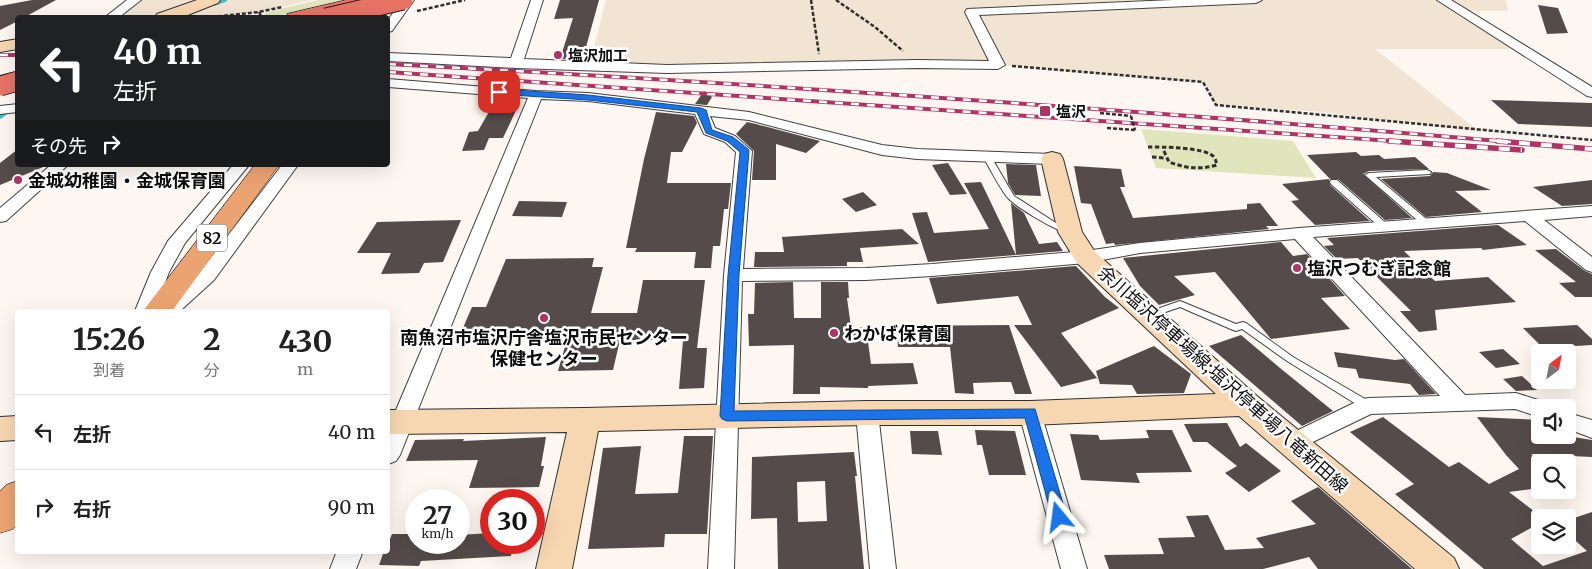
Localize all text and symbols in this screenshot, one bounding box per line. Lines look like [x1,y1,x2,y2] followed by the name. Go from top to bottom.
[113,30,201,74] text: 40 m
[30,35,95,100] icon: left
[568,46,628,65] place label: 塩沢加工
[552,49,564,61] marker: 塩沢加工
[478,71,520,113] pin
[113,77,157,105] text: 左折
[485,78,513,106] icon: arrive
[1056,102,1086,121] place label: 塩沢
[1038,104,1052,118] marker: 塩沢
[97,130,125,158] icon: right
[30,134,87,158] text: その先
[28,169,226,192] place label: 金城幼稚園・金城保育園
[12,174,24,186] marker: 金城幼稚園・金城保育園
[197,224,227,252] road number: 82
[1307,257,1451,280] place label: 塩沢つむぎ記念館
[1093,261,1353,497] street label: 余川塩沢停車場線;塩沢停車場八竜新田線
[1291,262,1303,274] marker: 塩沢つむぎ記念館
[538,312,550,324] marker: 南魚沼市塩沢庁舎塩沢市民センター 保健センター
[73,320,145,358] text: 15:26
[203,320,221,358] text: 2
[278,322,332,360] text: 430
[844,322,952,345] place label: わかば保育園
[400,326,688,370] place label: 南魚沼市塩沢庁舎塩沢市民センター 保健センター
[828,327,840,339] marker: わかば保育園
[1531,344,1576,389] north arrow
[1531,344,1576,554] map controls
[297,359,313,379] text: m
[93,360,125,380] text: 到着
[204,360,220,380] text: 分
[1531,399,1576,444] button: sound
[30,418,58,446] icon: left
[328,420,375,444] text: 40 m
[73,422,111,446] text: 左折
[1531,454,1576,499] button: search
[480,489,545,554] speed limit sign: 30
[1032,490,1084,542] position arrow
[30,493,58,521] icon: right
[328,495,375,519] text: 90 m
[73,497,111,521] text: 右折
[423,499,452,531] text: 27
[1531,509,1576,554] button: layers
[422,526,453,541] text: km/h

